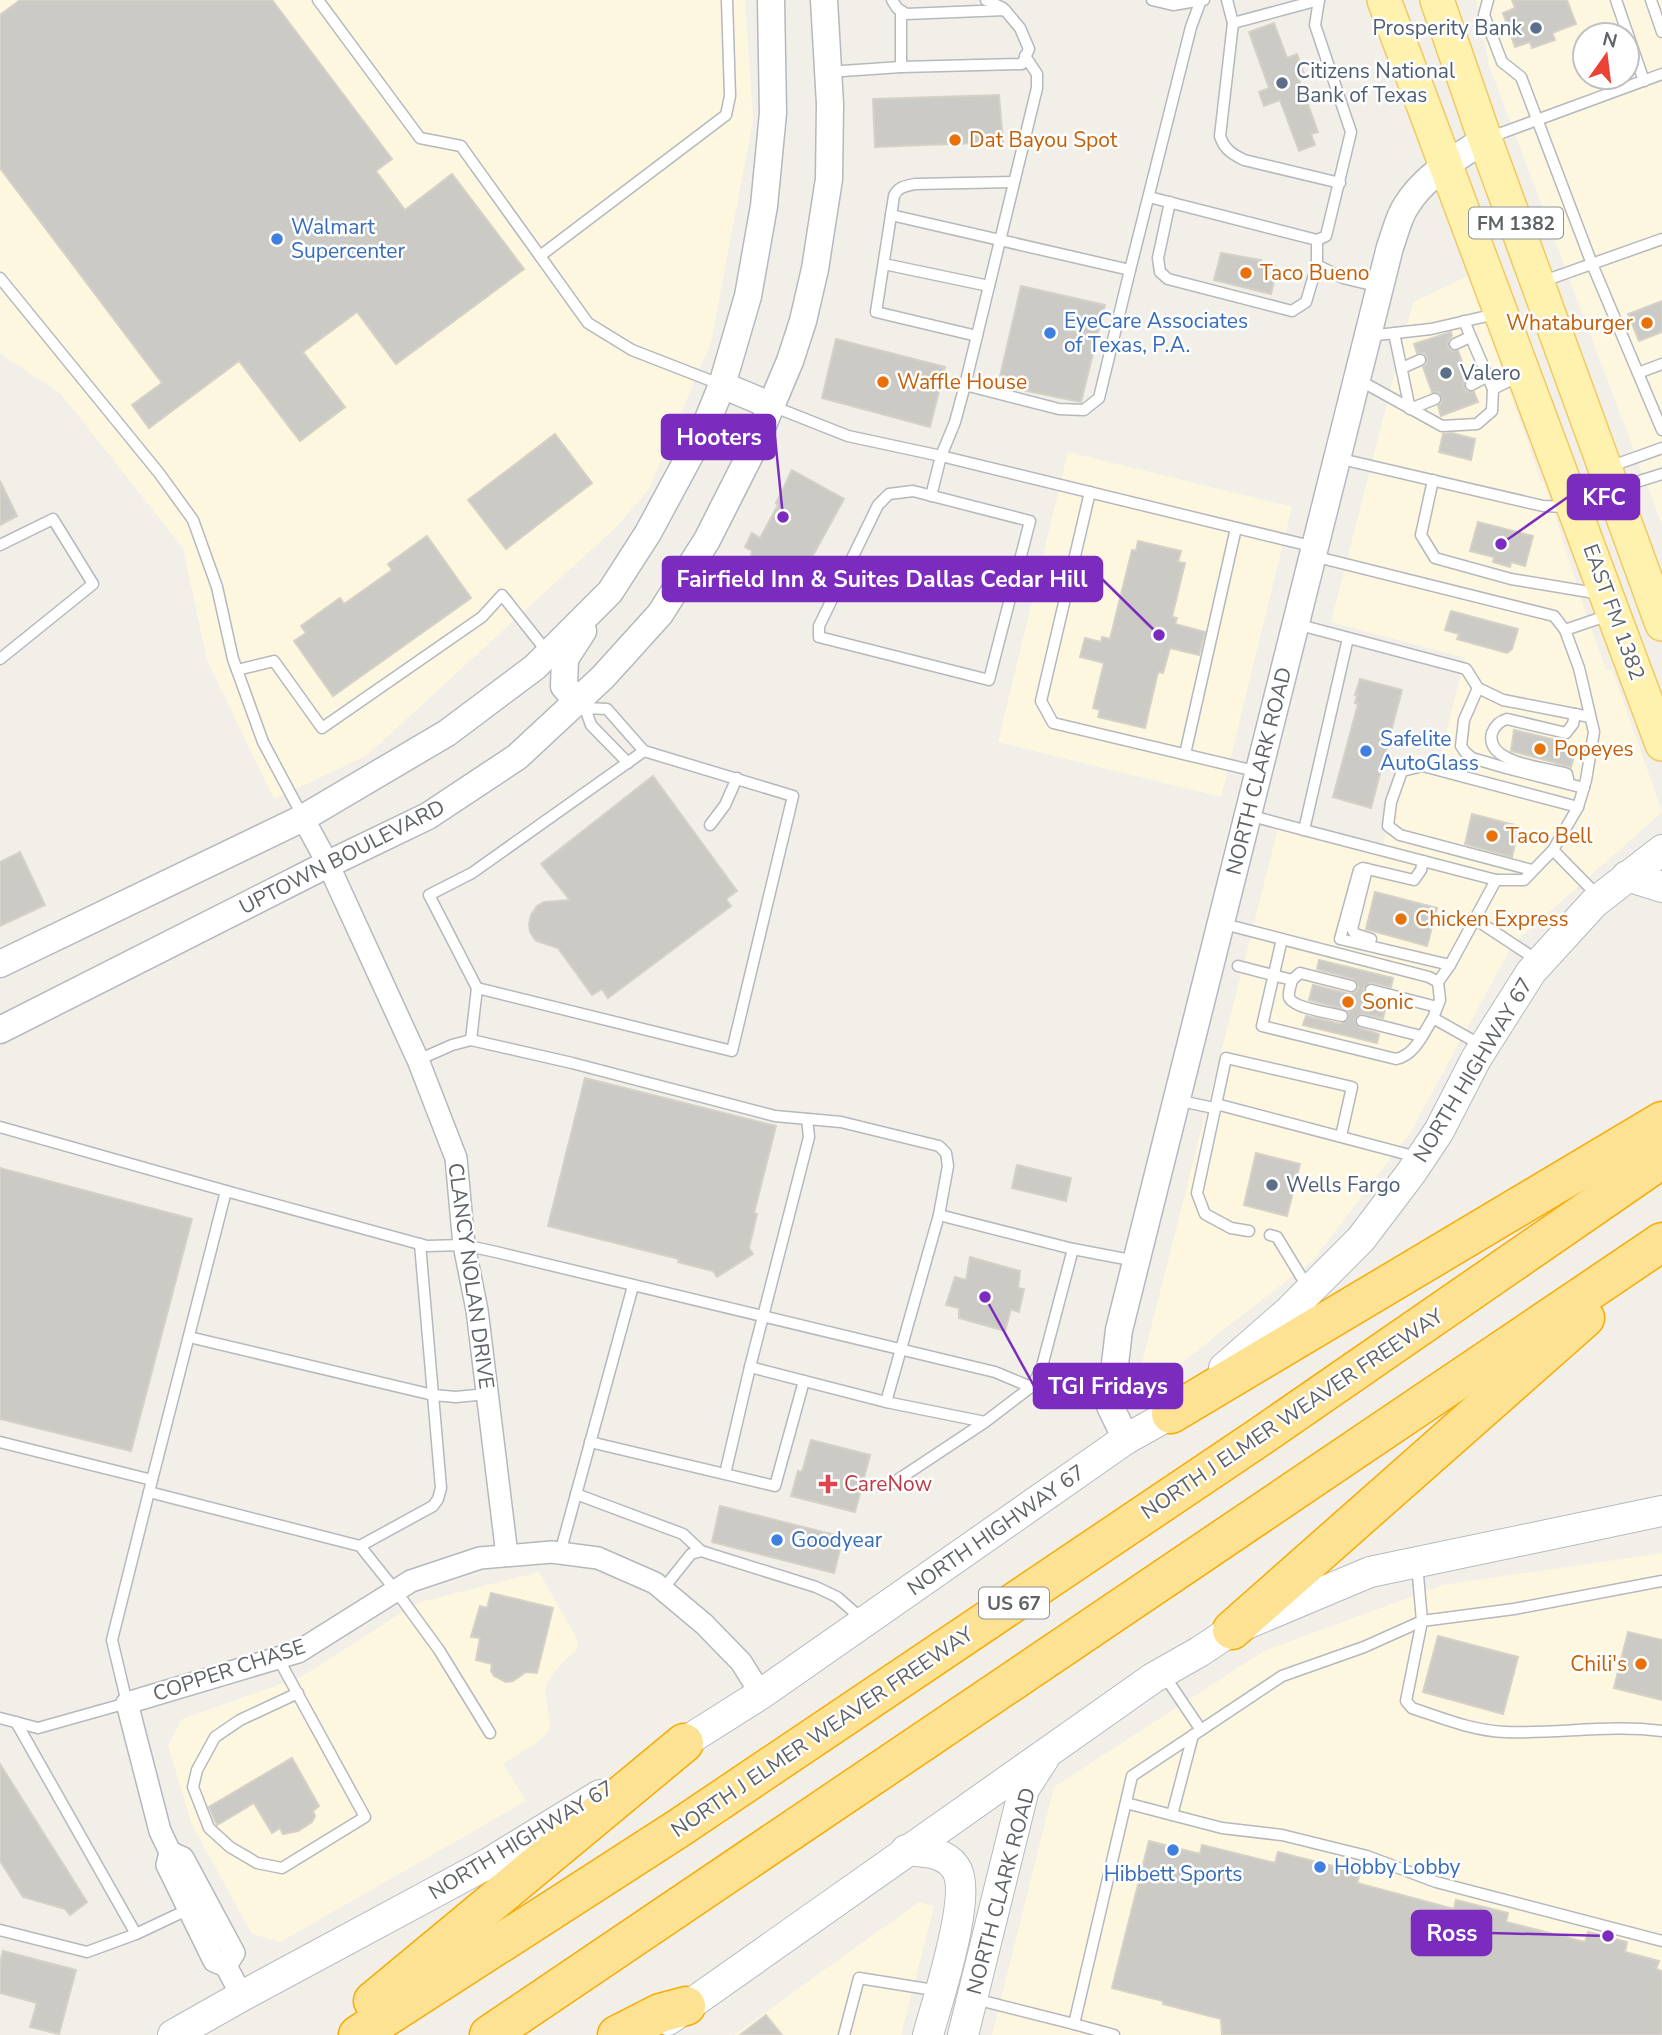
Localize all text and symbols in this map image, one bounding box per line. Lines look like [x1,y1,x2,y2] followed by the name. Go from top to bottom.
[1373,14,1522,42] place label: Prosperity Bank
[1528,20,1544,36] marker: Prosperity Bank
[1571,21,1641,91] north arrow
[1600,26,1620,55] text: N
[1296,57,1456,109] place label: Citizens National Bank of Texas
[1274,75,1290,91] marker: Citizens National Bank of Texas
[969,126,1118,154] place label: Dat Bayou Spot
[947,132,963,148] marker: Dat Bayou Spot
[1469,208,1563,238] road number: FM 1382
[291,213,406,265] place label: Walmart Supercenter
[269,231,285,247] marker: Walmart Supercenter
[1260,259,1370,287] place label: Taco Bueno
[1238,265,1254,281] marker: Taco Bueno
[1064,307,1248,359] place label: EyeCare Associates of Texas, P.A.
[1506,309,1633,337] place label: Whataburger
[1639,315,1655,331] marker: Whataburger
[1042,325,1058,341] marker: EyeCare Associates of Texas, P.A.
[1459,359,1521,387] place label: Valero
[1438,365,1454,381] marker: Valero
[897,368,1027,396] place label: Waffle House
[875,374,891,390] marker: Waffle House
[662,415,775,459] callout: Hooters
[676,422,762,453] text: Hooters
[1568,475,1639,519] callout: KFC
[1582,482,1626,513] text: KFC
[1576,540,1652,684] street label: EAST FM 1382
[663,557,1102,601] callout: Fairfield Inn & Suites Dallas Cedar Hill
[676,564,1088,595] text: Fairfield Inn & Suites Dallas Cedar Hill
[1220,664,1298,878] street label: NORTH CLARK ROAD
[1380,725,1479,777] place label: Safelite AutoGlass
[1554,735,1634,763] place label: Popeyes
[1532,741,1548,757] marker: Popeyes
[1358,743,1374,759] marker: Safelite AutoGlass
[234,793,450,921] street label: UPTOWN BOULEVARD
[1506,822,1593,850] place label: Taco Bell
[1484,828,1500,844] marker: Taco Bell
[1415,905,1569,933] place label: Chicken Express
[1393,911,1409,927] marker: Chicken Express
[1407,972,1539,1168] street label: NORTH HIGHWAY 67
[1362,988,1413,1016] place label: Sonic
[1340,994,1356,1010] marker: Sonic
[441,1161,501,1391] street label: CLANCY NOLAN DRIVE
[1286,1171,1400,1199] place label: Wells Fargo
[1264,1177,1280,1193] marker: Wells Fargo
[1136,1302,1449,1526] street label: NORTH J ELMER WEAVER FREEWAY
[1034,1364,1182,1408] callout: TGI Fridays
[1048,1371,1168,1402] text: TGI Fridays
[902,1458,1090,1602] street label: NORTH HIGHWAY 67
[844,1470,933,1498] place label: CareNow
[818,1474,838,1494] marker: CareNow
[791,1526,883,1554] place label: Goodyear
[769,1532,785,1548] marker: Goodyear
[979,1588,1049,1618] road number: US 67
[666,1620,979,1844] street label: NORTH J ELMER WEAVER FREEWAY
[149,1632,309,1708] street label: COPPER CHASE
[1570,1650,1627,1678] place label: Chili's
[1633,1656,1649,1672] marker: Chili's
[423,1774,619,1906] street label: NORTH HIGHWAY 67
[960,1785,1042,1997] street label: NORTH CLARK ROAD
[1165,1842,1181,1858] marker: Hibbett Sports
[1334,1853,1460,1881] place label: Hobby Lobby
[1312,1859,1328,1875] marker: Hobby Lobby
[1104,1860,1242,1888] place label: Hibbett Sports
[1412,1911,1491,1955] callout: Ross
[1426,1918,1478,1949] text: Ross

